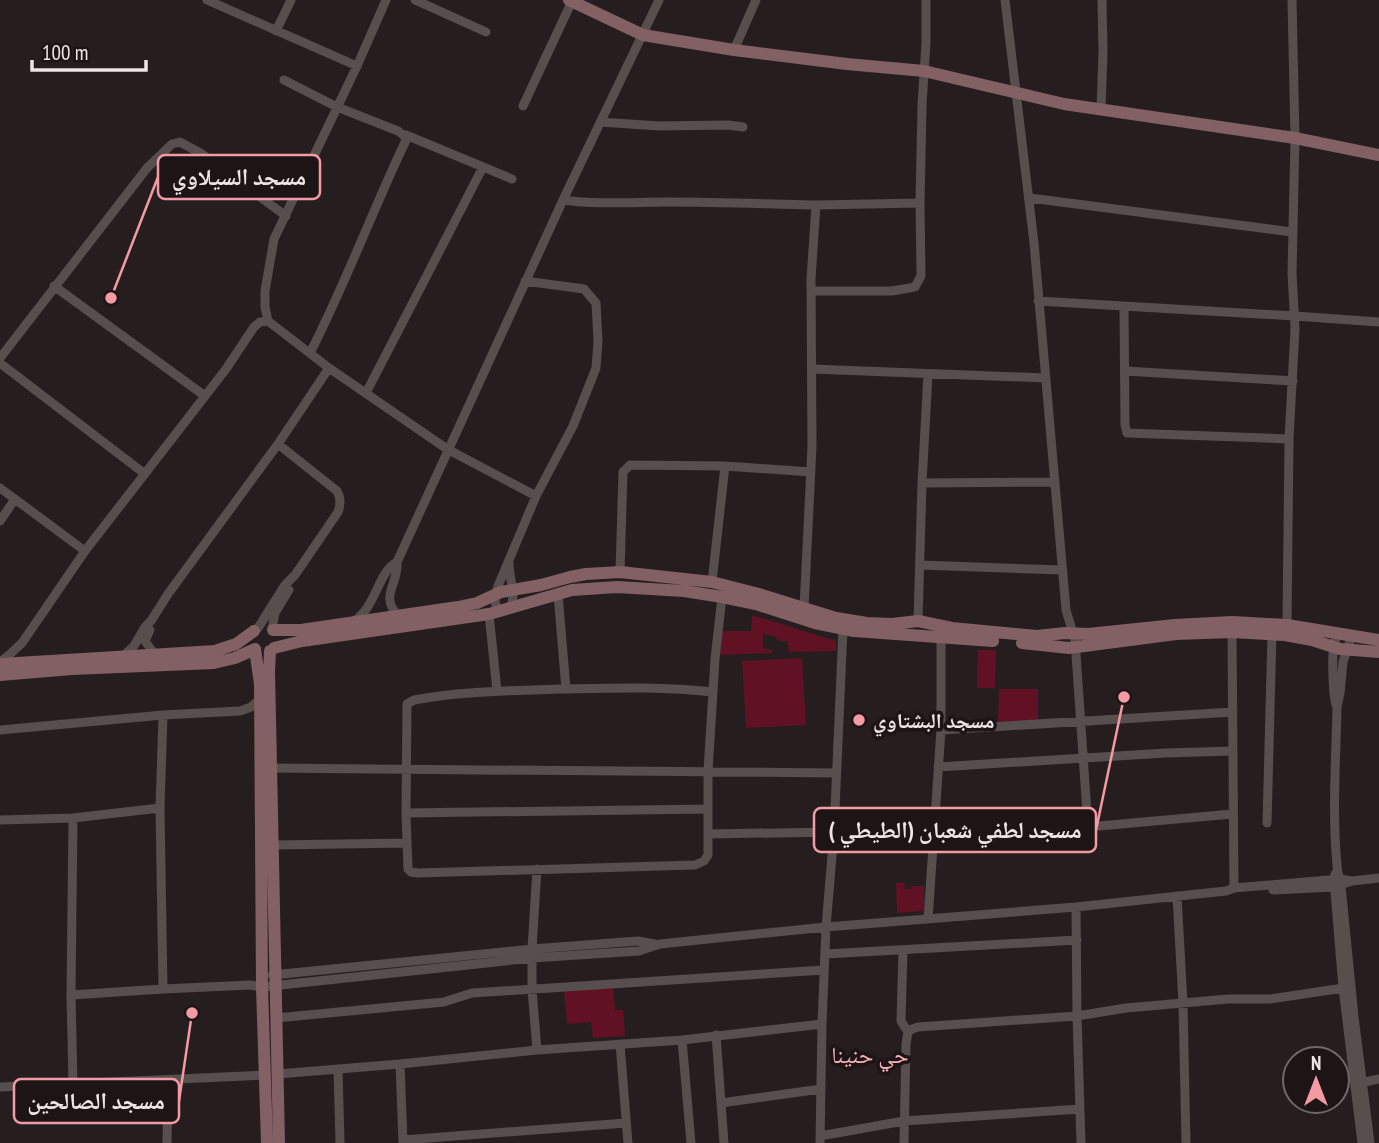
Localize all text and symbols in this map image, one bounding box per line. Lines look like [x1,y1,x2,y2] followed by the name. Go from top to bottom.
[32,28,145,72] scale bar
[42,39,88,66] text: 100 m
[158,155,320,199] callout: مسجد السيلاوي
[172,162,306,196] text: مسجد السيلاوي
[873,707,995,737] place label: مسجد البشتاوي
[851,712,867,728] marker: مسجد البشتاوي
[814,808,1096,852] callout: مسجد لطفي شعبان (الطيطي )
[828,815,1082,849] text: مسجد لطفي شعبان (الطيطي )
[831,1040,909,1073] district label: حي حنينا
[1281,1045,1351,1115] north arrow
[1311,1051,1321,1075] text: N
[14,1079,179,1123] callout: مسجد الصالحين
[27,1086,165,1115] text: مسجد الصالحين

